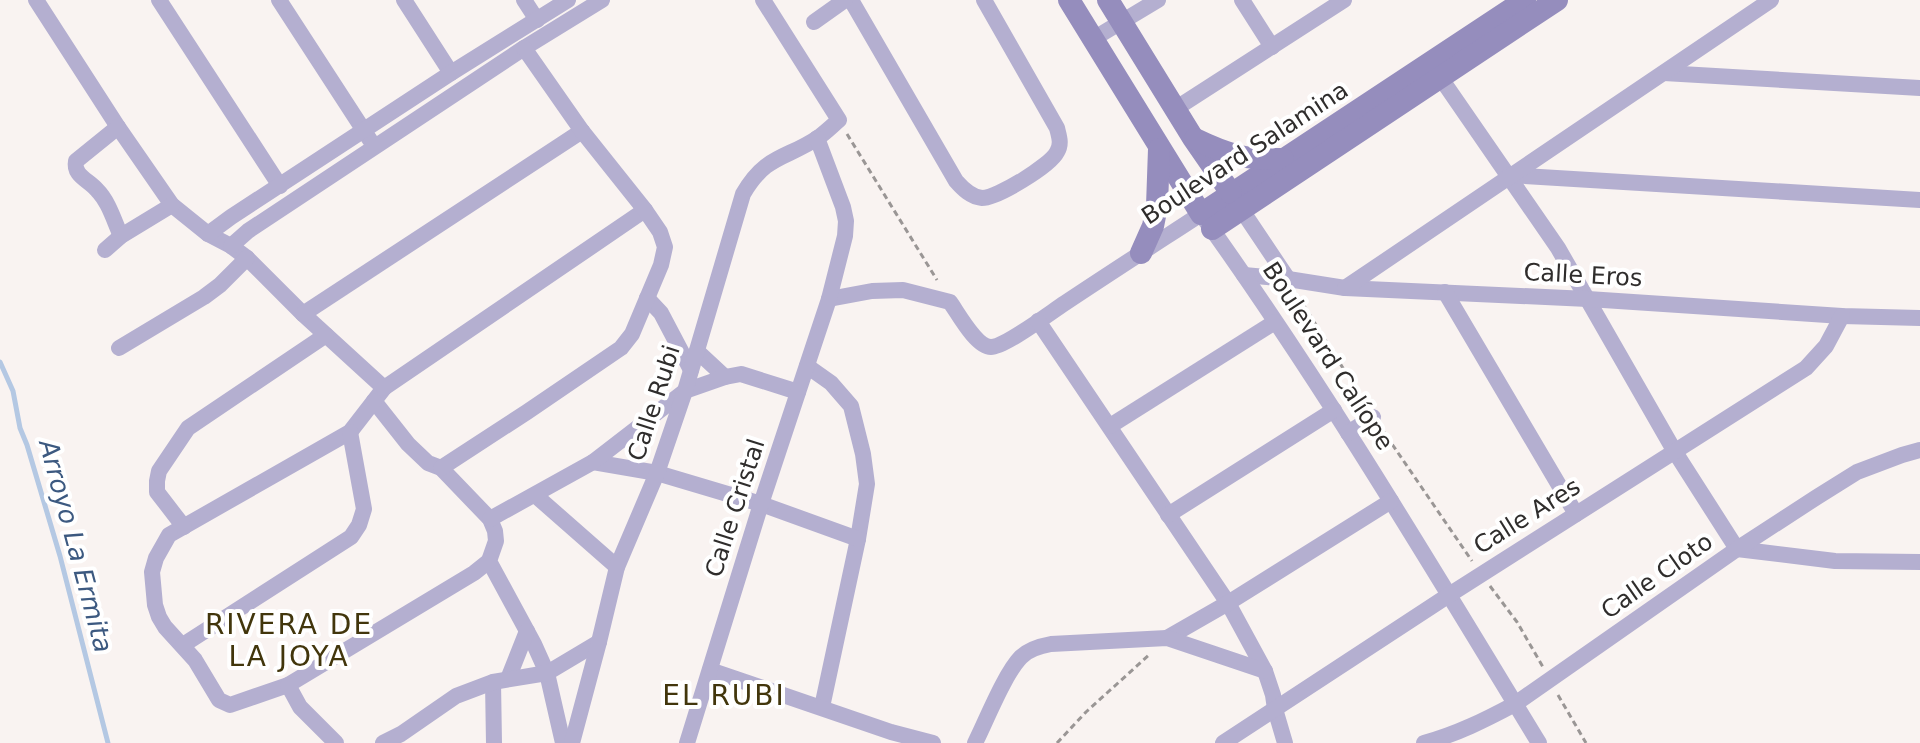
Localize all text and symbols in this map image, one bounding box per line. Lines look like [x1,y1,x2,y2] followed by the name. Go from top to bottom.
[1137,76,1353,230] street label: Boulevard Salamina
[1257,257,1399,455] street label: Boulevard Calíope
[1523,258,1643,292] street label: Calle Eros
[622,342,686,464] street label: Calle Rubi
[33,434,119,656] water label: Arroyo La Ermita
[699,435,771,581] street label: Calle Cristal
[1469,472,1585,560] street label: Calle Ares
[1596,527,1718,625] street label: Calle Cloto
[205,608,373,673] district label: RIVERA DE LA JOYA
[662,679,786,712] district label: EL RUBI

